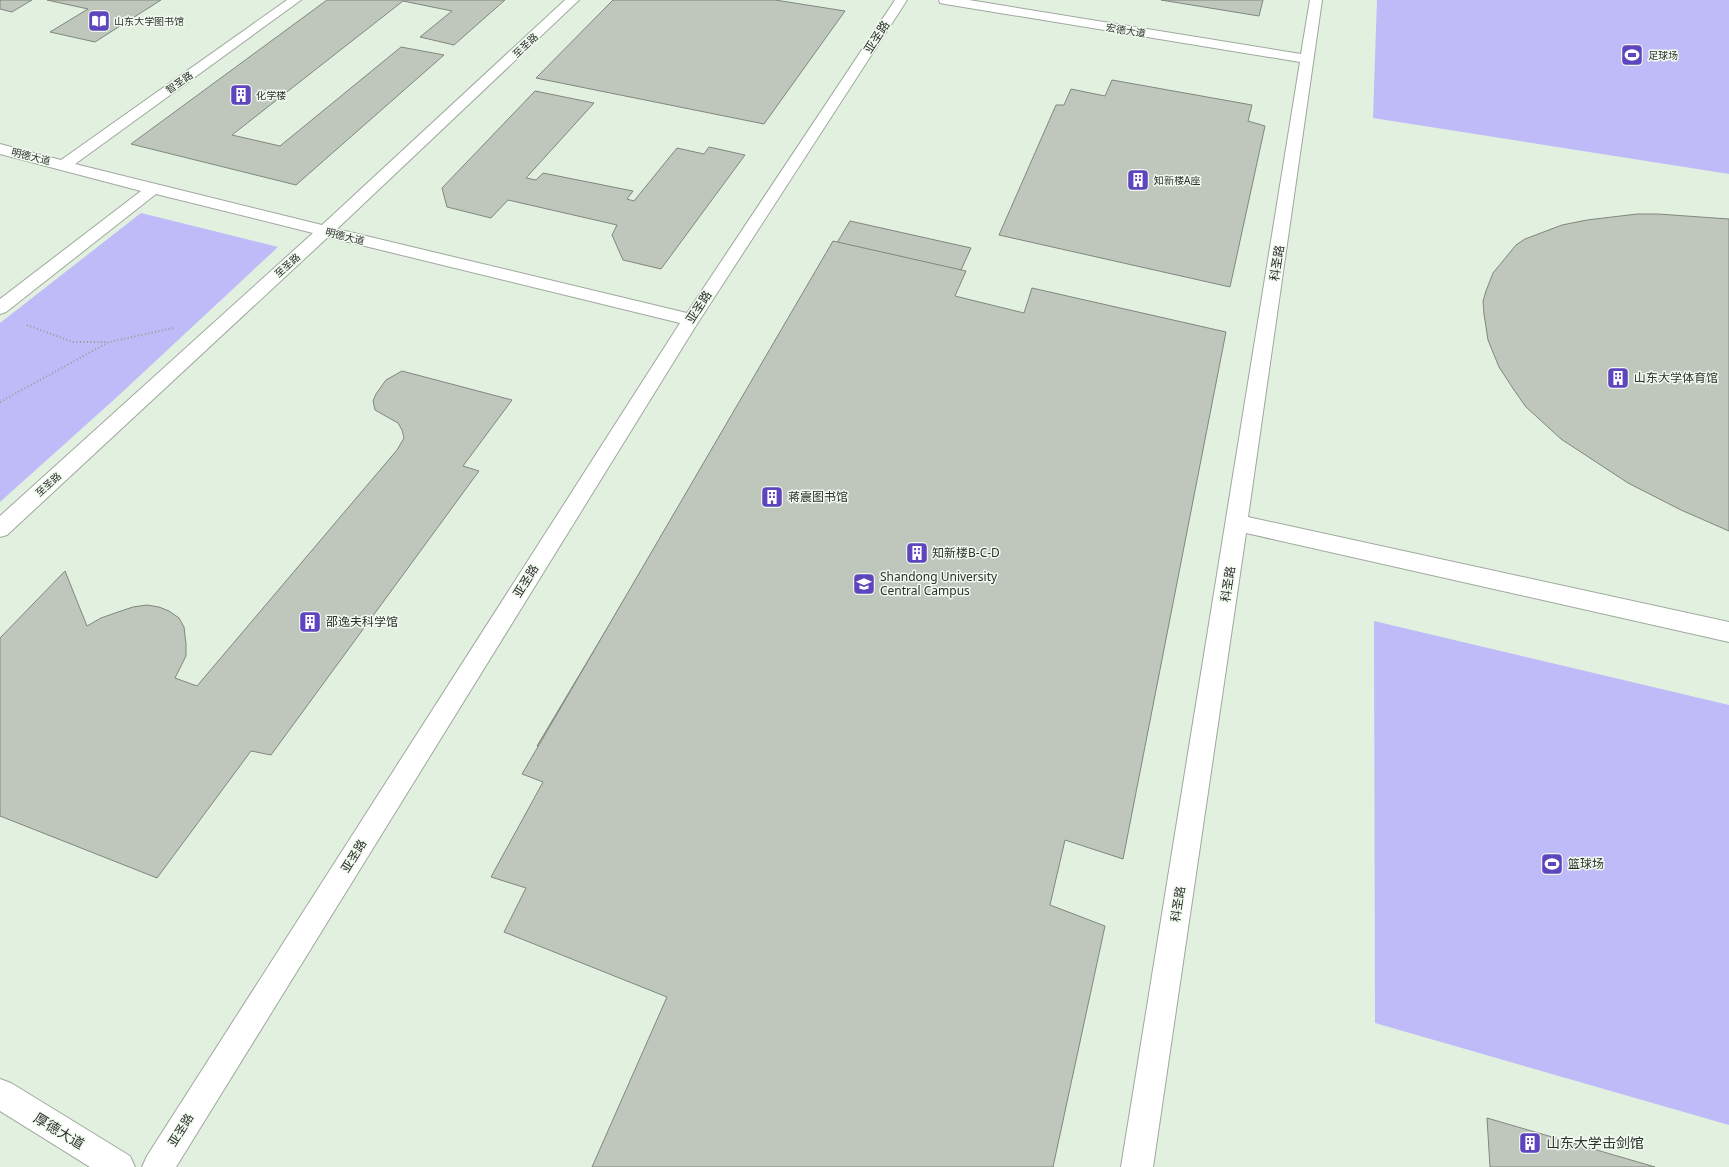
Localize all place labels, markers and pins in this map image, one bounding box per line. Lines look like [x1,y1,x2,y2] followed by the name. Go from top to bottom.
[86,8,112,34] library icon: 山东大学图书馆
[114,14,184,28] place label: 山东大学图书馆
[1619,42,1645,68] sports icon: 足球场
[1648,48,1678,62] place label: 足球场
[228,82,254,108] building icon: 化学楼
[256,88,286,102] place label: 化学楼
[1125,167,1151,193] building icon: 知新楼A座
[1154,173,1200,187] place label: 知新楼A座
[1605,365,1631,391] building icon: 山东大学体育馆
[1634,369,1718,386] place label: 山东大学体育馆
[759,484,785,510] building icon: 蒋震图书馆
[788,488,848,505] place label: 蒋震图书馆
[904,540,930,566] building icon: 知新楼B-C-D
[932,544,1000,561] place label: 知新楼B-C-D
[880,568,998,599] place label: Shandong University Central Campus
[851,571,877,597] school or university icon: Shandong University Central Campus
[297,609,323,635] building icon: 邵逸夫科学馆
[326,613,398,630] place label: 邵逸夫科学馆
[1539,851,1565,877] sports icon: 篮球场
[1568,855,1604,872] place label: 篮球场
[1517,1130,1543,1156] building icon: 山东大学击剑馆
[1546,1133,1644,1152] place label: 山东大学击剑馆

